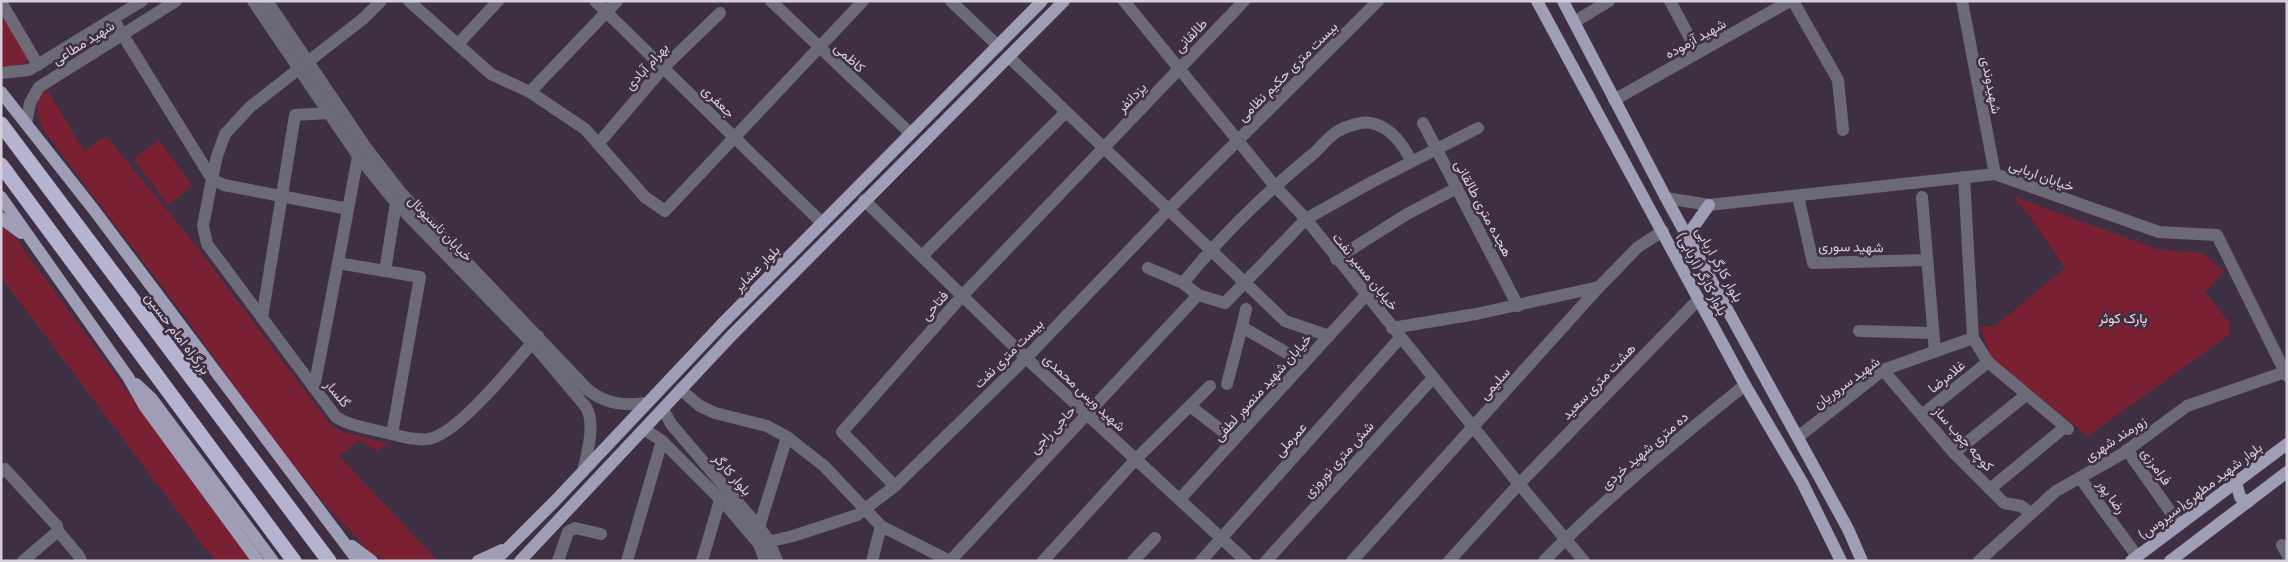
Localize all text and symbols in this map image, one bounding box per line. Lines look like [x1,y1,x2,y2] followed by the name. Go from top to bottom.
[1661,14,1729,63] street label: شهید آزموده
[1170,15,1211,56] street label: طالقانی
[49,16,118,69] street label: شهید مطاعی
[1233,17,1341,125] street label: بیست متری حکیم نظامی
[830,38,869,76] street label: کاظمی
[620,39,672,94] street label: بهرام آبادی
[1977,55,2006,115] street label: شهیدوندی
[1112,78,1150,117] street label: یزدانفر
[698,81,739,122] street label: جعفری
[2007,155,2077,196] street label: خیابان اربابی
[1450,157,1517,260] street label: هجده متری طالقانی
[404,191,477,266] street label: خیابان ناسیونال
[1691,223,1748,305] street label: بلوار کارگر اربابی
[1329,229,1403,314] street label: خیابان مسیر نفت
[1673,229,1732,319] street label: بلوار کارگر (اربابی)
[1818,237,1884,256] street label: شهید سوری
[729,241,783,296] street label: بلوار عشایر
[916,287,952,324] street label: فتاحی
[141,289,214,378] street label: بزرگراه امام حسین
[2098,309,2147,328] park label: پارک کوثر
[970,315,1047,392] street label: بیست متری نفت
[1209,330,1316,445] street label: خیابان شهید منصور لطفی
[1557,339,1640,423] street label: هشت متری سعید
[1040,350,1130,435] street label: شهید ویس محمدی
[1809,352,1883,413] street label: شهید سروریان
[1924,356,1969,397] street label: غلامرضا
[1475,363,1514,403] street label: سلیمی
[320,375,354,411] street label: گلسار
[1025,401,1079,457] street label: حاجی راجی
[1928,401,1998,476] street label: کوچه چوب ساز
[1597,407,1692,493] street label: ده متری شهید خردی
[2081,412,2150,465] street label: زورمند شهری
[1299,417,1378,502] street label: شش متری نوروزی
[1270,418,1311,460] street label: عمرملی
[2134,438,2266,543] street label: بلوار شهید مطهری(سیروس)
[2137,444,2176,488] street label: فرامرزی
[709,449,756,499] street label: بلوار کارگر
[2092,475,2130,518] street label: رضا پور

